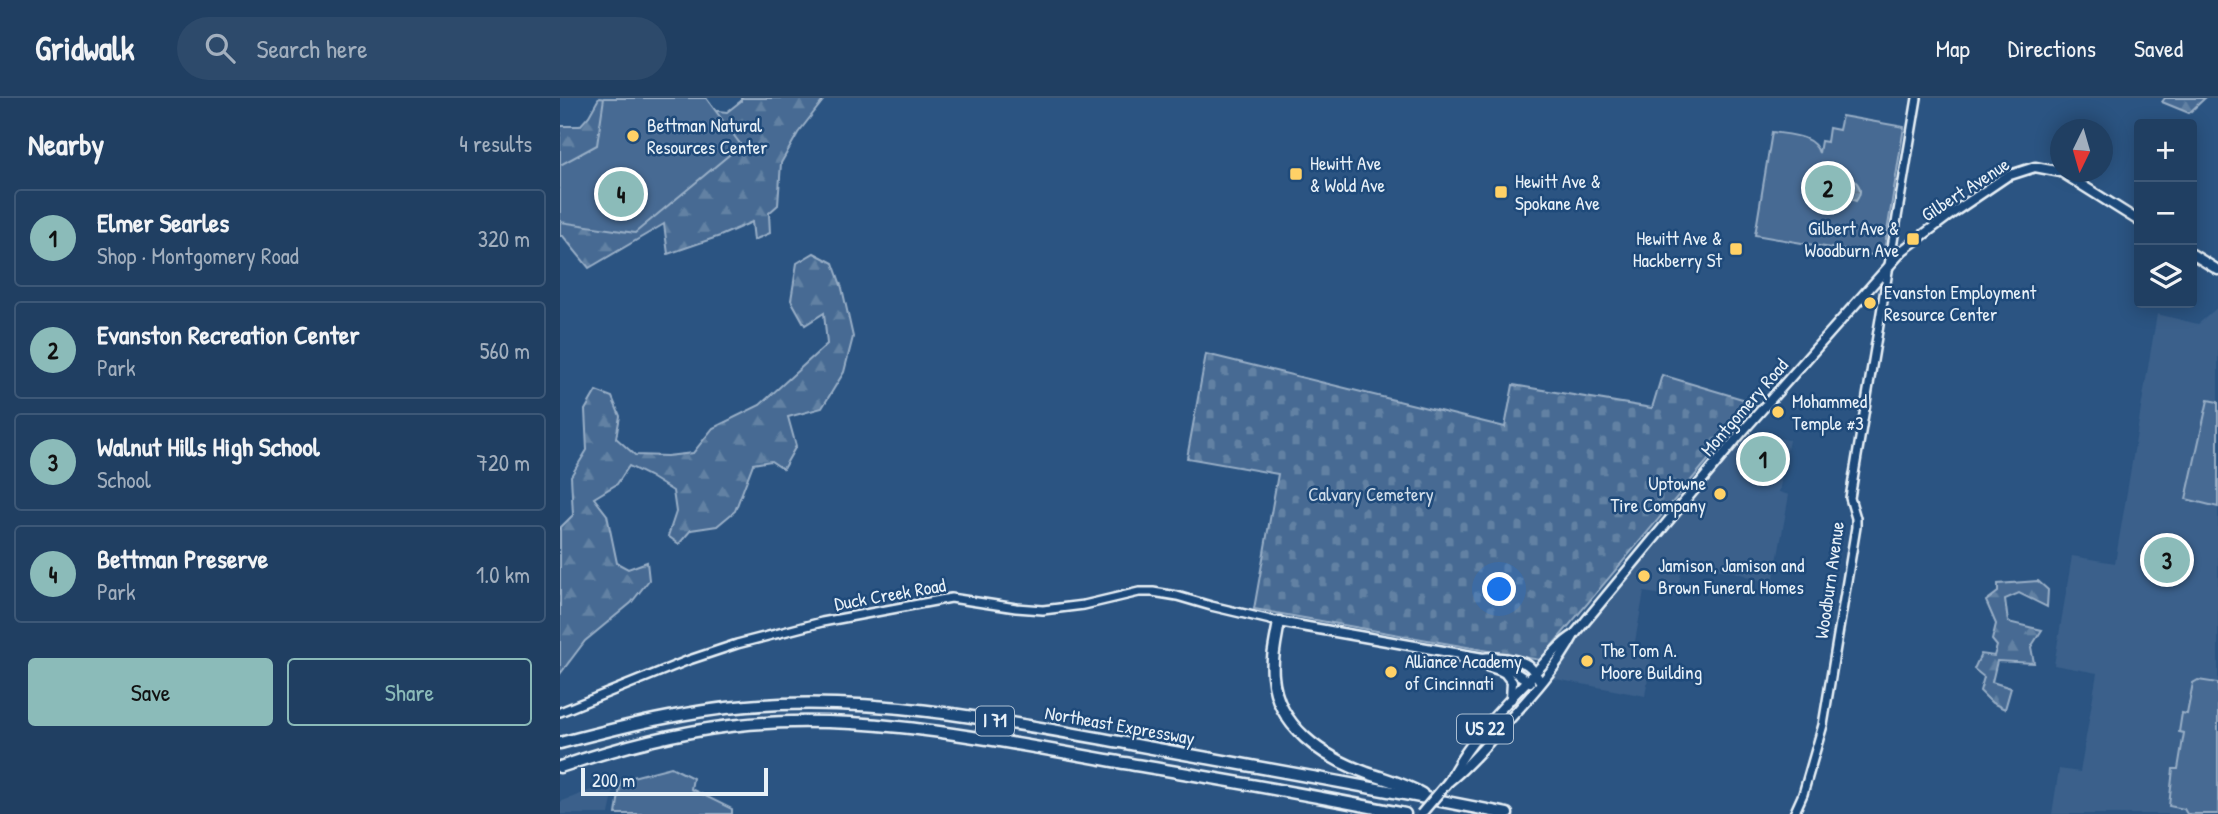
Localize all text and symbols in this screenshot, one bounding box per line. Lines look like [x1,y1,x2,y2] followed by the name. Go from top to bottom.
[177,17,667,80] search box
[35,26,135,70] text: Gridwalk
[201,29,239,67] icon: search
[257,31,368,66] text: Search here
[1936,32,1970,64] text: Map
[2008,32,2096,64] text: Directions
[2134,32,2183,64] text: Saved
[647,112,768,160] place label: Bettman Natural Resources Center
[2050,119,2113,182] north arrow
[2134,119,2197,308] map controls
[2134,119,2197,182] button: +
[28,124,104,164] text: Nearby
[459,128,532,159] text: 4 results
[625,128,641,144] marker: Bettman Natural Resources Center
[1310,150,1386,198] place label: Hewitt Ave & Wold Ave
[1916,151,2014,227] street label: Gilbert Avenue
[1805,162,1851,214] pin: 2
[1288,166,1304,182] marker: Hewitt Ave & Wold Ave
[598,168,644,220] pin: 4
[1515,168,1601,216] place label: Hewitt Ave & Spokane Ave
[2134,182,2197,245] button: −
[1493,184,1509,200] marker: Hewitt Ave & Spokane Ave
[97,205,229,240] text: Elmer Searles
[1804,215,1899,263] place label: Gilbert Ave & Woodburn Ave
[49,223,57,254] text: 1
[478,223,530,254] text: 320 m
[1633,225,1722,273] place label: Hewitt Ave & Hackberry St
[1905,231,1921,247] marker: Gilbert Ave & Woodburn Ave
[97,240,299,271] text: Shop · Montgomery Road
[1728,241,1744,257] marker: Hewitt Ave & Hackberry St
[2134,245,2197,308] button: layers
[1884,279,2037,327] place label: Evanston Employment Resource Center
[1862,295,1878,311] marker: Evanston Employment Resource Center
[97,317,359,352] text: Evanston Recreation Center
[48,335,58,366] text: 2
[480,335,530,366] text: 560 m
[97,352,135,383] text: Park
[1694,352,1794,461] street label: Montgomery Road
[1792,388,1868,436] place label: Mohammed Temple #3
[1770,404,1786,420] marker: Mohammed Temple #3
[97,429,320,464] text: Walnut Hills High School
[1740,433,1786,485] pin: 1
[48,447,58,478] text: 3
[477,447,530,478] text: 720 m
[97,464,151,495] text: School
[1610,470,1706,518] place label: Uptowne Tire Company
[1308,481,1434,507] park label: Calvary Cemetery
[1712,486,1728,502] marker: Uptowne Tire Company
[1808,519,1850,640] street label: Woodburn Avenue
[2144,534,2190,586] pin: 3
[97,541,268,576] text: Bettman Preserve
[1658,552,1805,600] place label: Jamison, Jamison and Brown Funeral Homes
[49,559,57,590] text: 4
[476,559,530,590] text: 1.0 km
[1636,568,1652,584] marker: Jamison, Jamison and Brown Funeral Homes
[832,571,948,617] street label: Duck Creek Road
[1482,572,1516,606] your location
[97,576,135,607] text: Park
[1601,637,1702,685] place label: The Tom A. Moore Building
[1405,648,1522,696] place label: Alliance Academy of Cincinnati
[1579,653,1595,669] marker: The Tom A. Moore Building
[28,658,273,726] button: Save
[287,658,532,726] button: Share
[1383,664,1399,680] marker: Alliance Academy of Cincinnati
[1043,699,1197,751] street label: Northeast Expressway
[976,706,1014,736] road number: I 71
[1457,714,1513,744] road number: US 22
[581,765,768,797] scale bar
[592,767,635,793] text: 200 m

